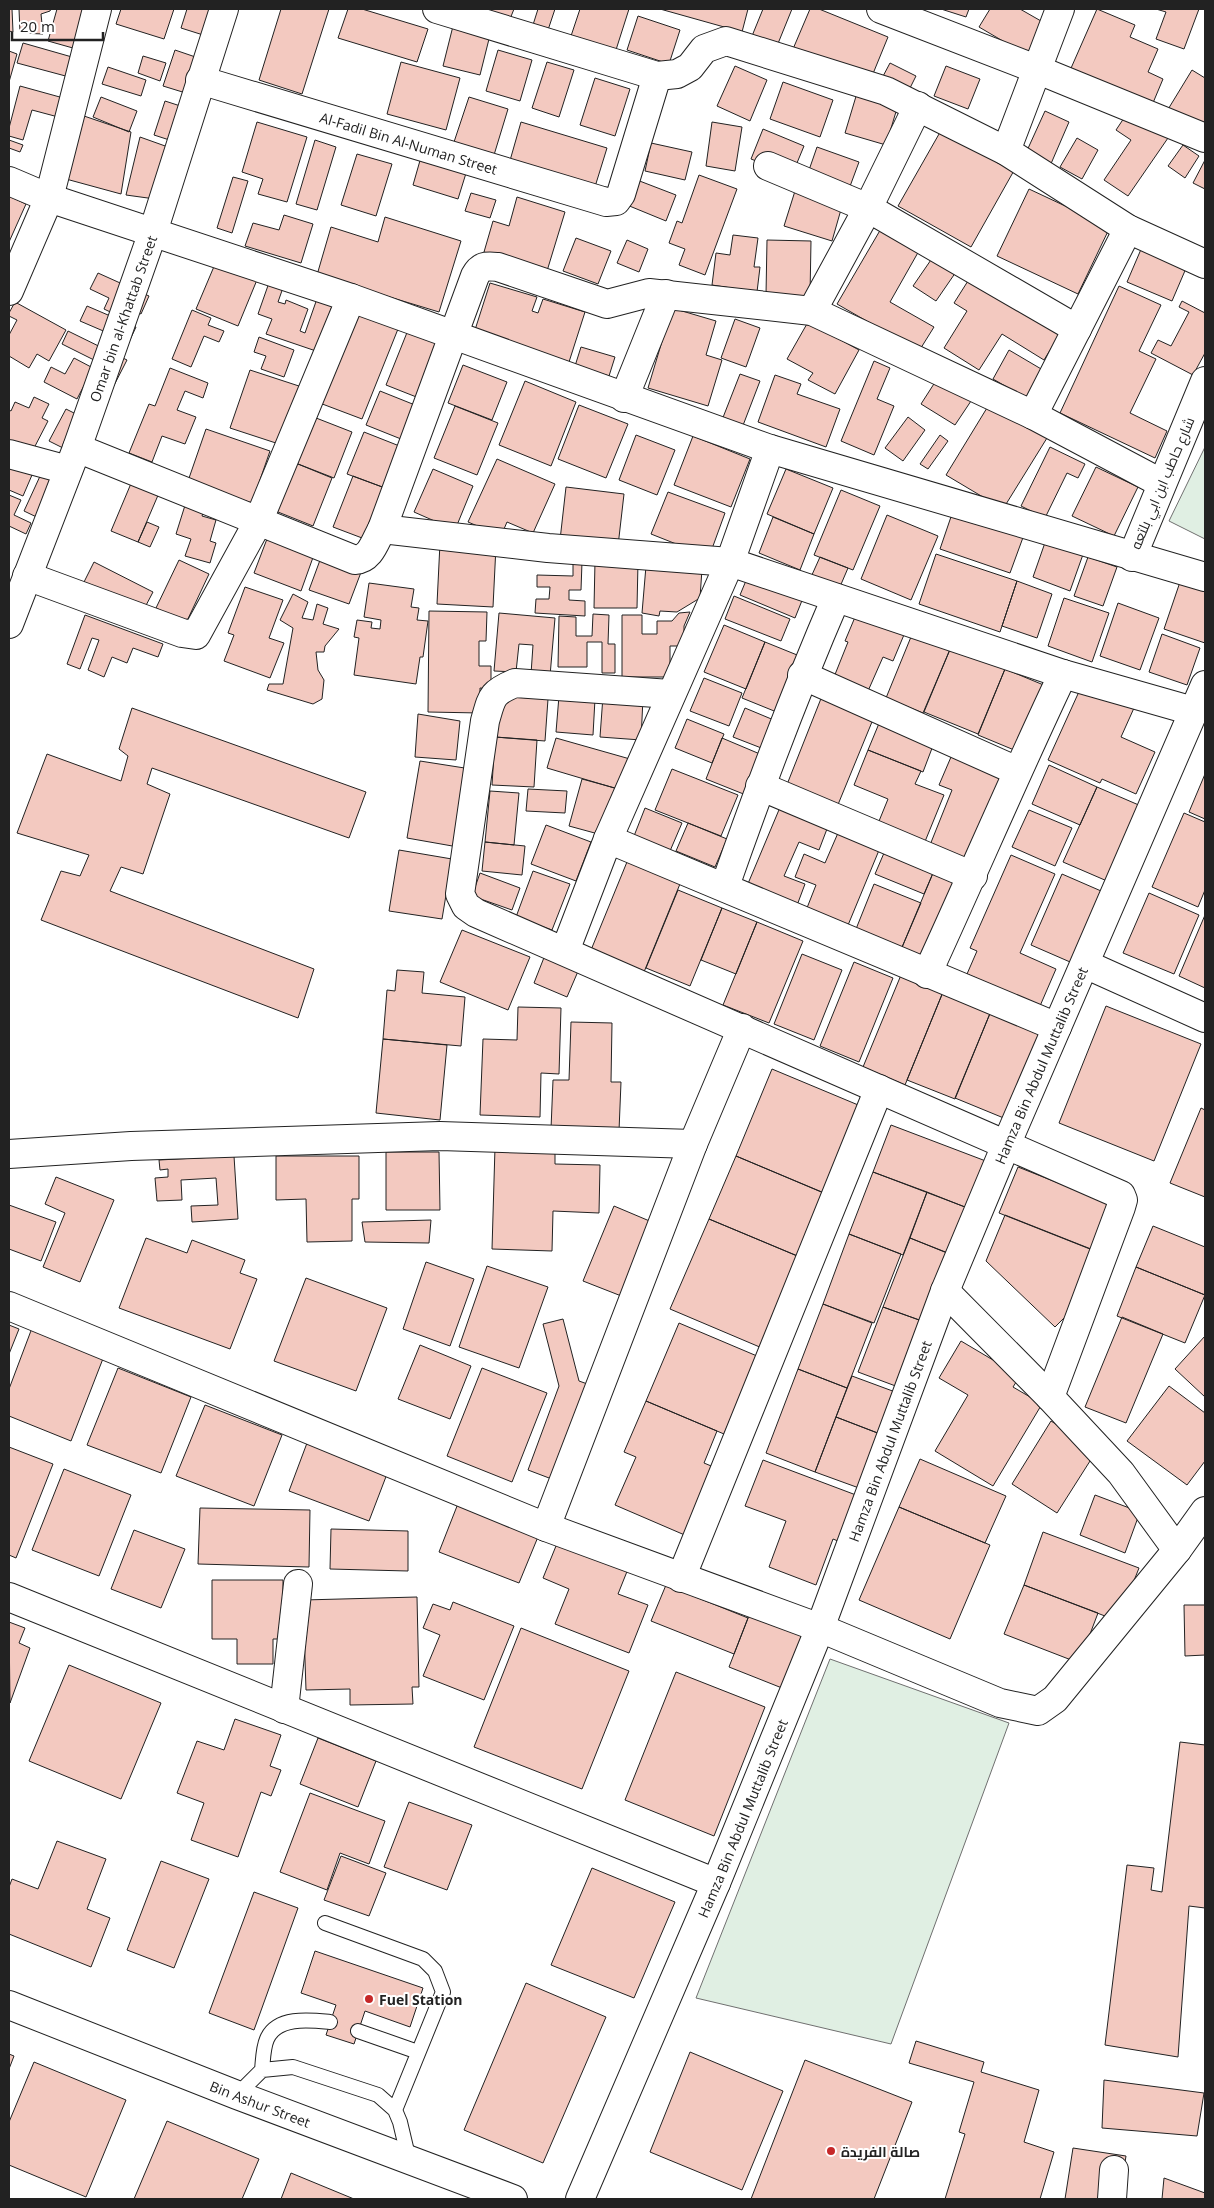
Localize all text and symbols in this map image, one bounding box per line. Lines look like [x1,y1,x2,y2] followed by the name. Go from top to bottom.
[12,10,104,42] scale bar
[20,16,55,36] text: 20 m
[318,107,500,178] street label: Al-Fadil Bin Al-Numan Street
[85,233,161,404] street label: Omar bin al-Khattab Street
[1126,414,1201,553] street label: شارع حاطب ابن ابي بلتعه
[990,964,1092,1167] street label: Hamza Bin Abdul Muttalib Street
[843,1338,935,1544] street label: Hamza Bin Abdul Muttalib Street
[693,1716,791,1920] street label: Hamza Bin Abdul Muttalib Street
[379,1990,463,2009] place label: Fuel Station
[363,1993,375,2005] marker: Fuel Station
[207,2076,313,2131] street label: Bin Ashur Street
[841,2142,920,2161] place label: صالة الفريدة
[825,2145,837,2157] marker: صالة الفريدة

